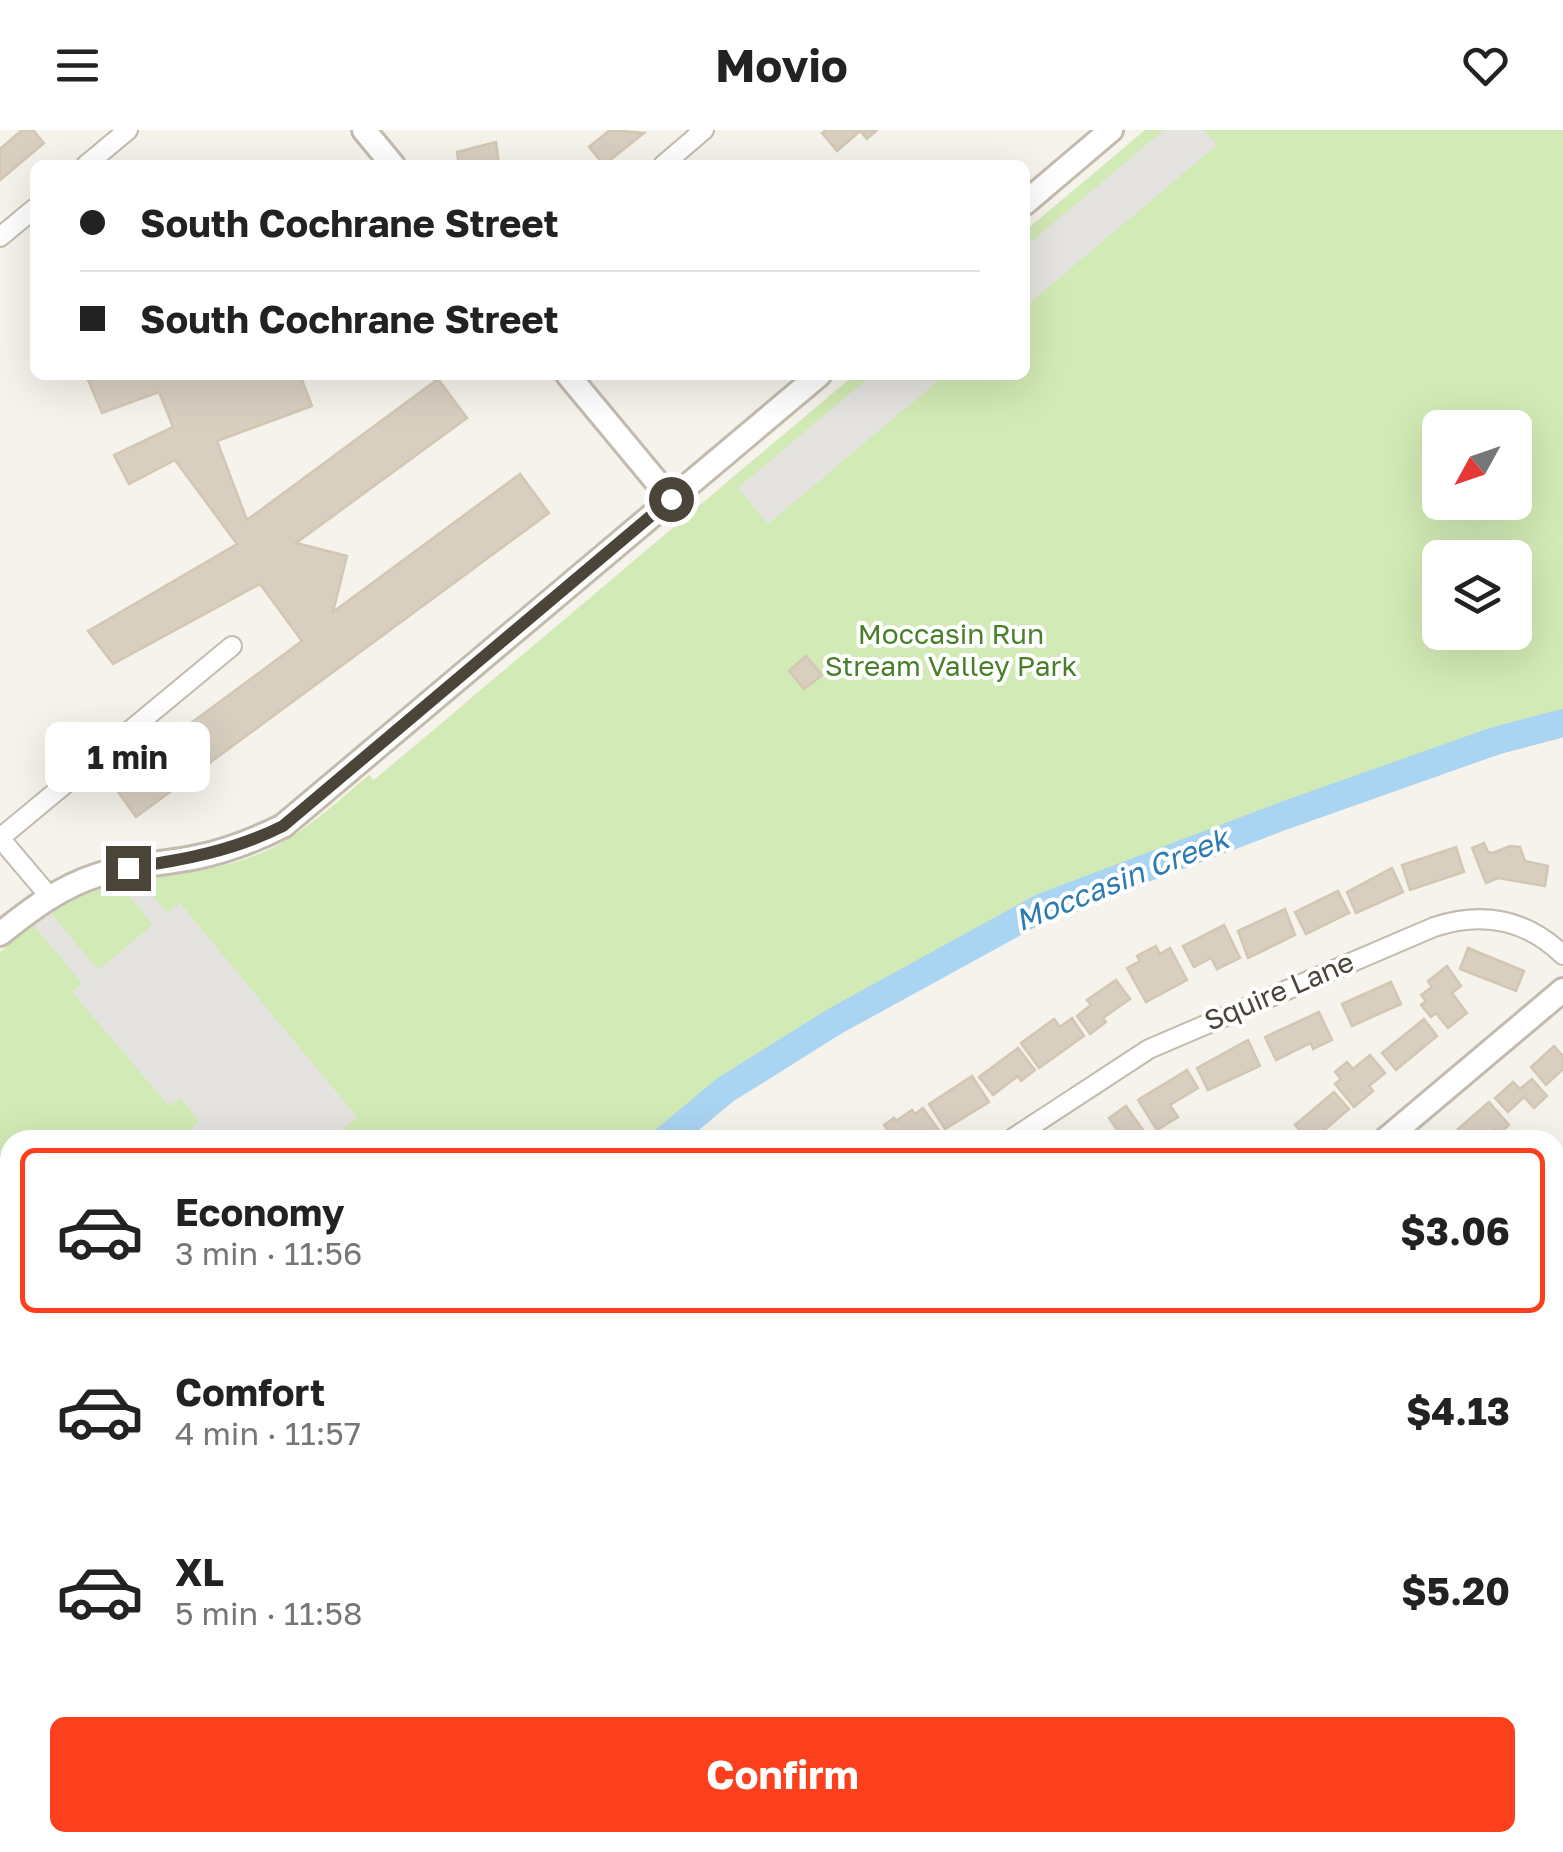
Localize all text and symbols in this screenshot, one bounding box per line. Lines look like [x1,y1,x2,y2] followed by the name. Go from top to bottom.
[50,38,105,93] icon: menu
[715,38,848,92] text: Movio
[1458,38,1513,93] icon: heart
[140,200,559,245] text: South Cochrane Street
[140,296,559,341] text: South Cochrane Street
[1422,410,1532,520] north arrow
[1422,410,1532,650] map controls
[649,477,694,522] route start
[1422,540,1532,650] button: layers
[825,617,1077,682] park label: Moccasin Run Stream Valley Park
[46,723,210,793] callout: 1 min
[87,738,168,776] text: 1 min
[1010,819,1236,938] water label: Moccasin Creek
[106,846,151,891] route end
[1199,944,1358,1037] street label: Squire Lane
[55,1186,145,1276] icon: car
[175,1189,344,1234] text: Economy
[1400,1208,1510,1253] text: $3.06
[175,1234,362,1272] text: 3 min · 11:56
[55,1366,145,1456] icon: car
[175,1369,325,1414] text: Comfort
[1406,1388,1510,1433] text: $4.13
[175,1414,361,1452] text: 4 min · 11:57
[55,1546,145,1636] icon: car
[175,1549,224,1594] text: XL
[1401,1568,1510,1613] text: $5.20
[175,1594,362,1632] text: 5 min · 11:58
[50,1717,1515,1832] button: Confirm

